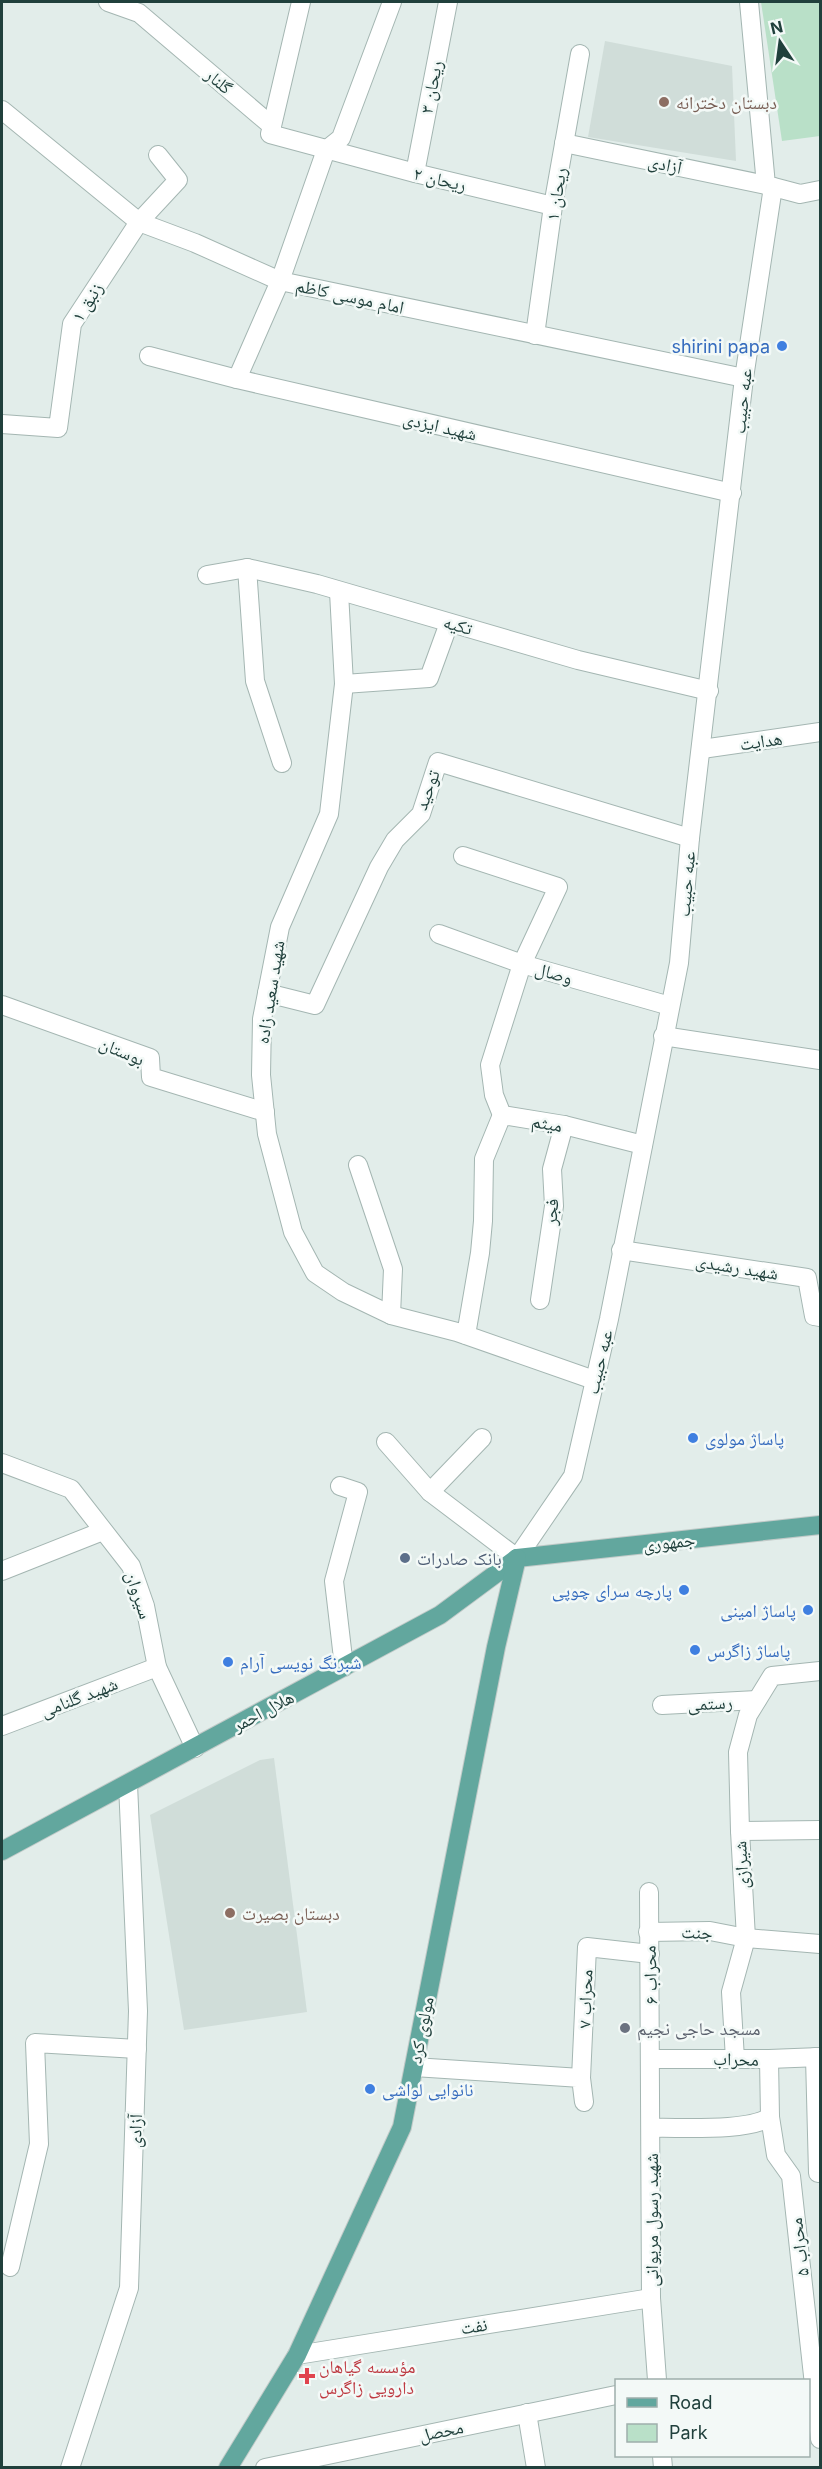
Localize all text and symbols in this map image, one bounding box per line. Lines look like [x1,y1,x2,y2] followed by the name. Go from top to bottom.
[750,12,810,72] north arrow
[768,16,785,39] text: N
[416,59,447,115] street label: ریحان ۳
[201,63,237,99] street label: گلنار
[676,92,777,114] place label: دبستان دخترانه
[657,95,671,109] marker: دبستان دخترانه
[646,150,684,179] street label: آزادی
[411,163,468,196] street label: ریحان ۲
[541,166,572,222] street label: ریحان ۱
[293,274,406,320] street label: امام موسی کاظم
[67,279,108,326] street label: زنبق ۱
[671,336,770,357] place label: shirini papa
[775,339,789,353] marker: shirini papa
[728,367,756,435] street label: عبه حبیب
[401,407,479,446] street label: شهید ایزدی
[441,611,475,639] street label: تکیه
[738,728,784,755] street label: هدایت
[410,767,444,813] street label: توحید
[673,850,700,918] street label: عبه حبیب
[251,939,289,1045] street label: شهید سعید زاده
[533,958,575,989] street label: وصال
[96,1032,148,1071] street label: بوستان
[530,1110,564,1138] street label: میثم
[540,1198,563,1227] street label: فجر
[694,1250,780,1285] street label: شهید رشیدی
[581,1328,617,1396] street label: عبه حبیب
[705,1428,784,1450] place label: پاساژ مولوی
[686,1431,700,1445] marker: پاساژ مولوی
[642,1529,696,1556] street label: جمهوری
[417,1548,502,1569] place label: بانک صادرات
[398,1551,412,1565] marker: بانک صادرات
[121,1569,157,1622] street label: سیروان
[552,1580,672,1602] place label: پارچه سرای چوپی
[677,1583,691,1597] marker: پارچه سرای چوپی
[720,1600,796,1622] place label: پاساژ امینی
[801,1603,815,1617] marker: پاساژ امینی
[707,1640,790,1662] place label: پاساژ زاگرس
[688,1643,702,1657] marker: پاساژ زاگرس
[240,1652,362,1675] place label: شبرنگ نویسی آرام
[221,1655,235,1669] marker: شبرنگ نویسی آرام
[37,1673,121,1722] street label: شهید گلنامی
[228,1686,298,1737] street label: هلال احمر
[687,1691,733,1716] street label: رستمی
[729,1840,754,1889] street label: شیرازی
[242,1903,340,1925] place label: دبستان بصیرت
[223,1906,237,1920] marker: دبستان بصیرت
[681,1921,713,1943] street label: جنت
[638,1945,662,2005] street label: محراب ۶
[573,1969,597,2029] street label: محراب ۷
[404,1995,439,2065] street label: مولوی کرد
[637,2018,761,2041] place label: مسجد حاجی نجیم
[618,2021,632,2035] marker: مسجد حاجی نجیم
[713,2048,759,2070] street label: محراب
[382,2079,474,2101] place label: نانوایی لواشی
[363,2082,377,2096] marker: نانوایی لواشی
[124,2113,147,2148] street label: آزادی
[641,2153,663,2287] street label: شهید رسول مریوانی
[785,2216,814,2277] street label: محراب ۵
[459,2314,489,2338] street label: نفت
[319,2356,415,2399] place label: مؤسسه گیاهان دارویی زاگرس
[300,2369,314,2383] marker: مؤسسه گیاهان دارویی زاگرس
[615,2379,810,2457] legend
[669,2392,712,2413] text: Road
[417,2416,465,2447] street label: محصل
[669,2422,708,2443] text: Park

